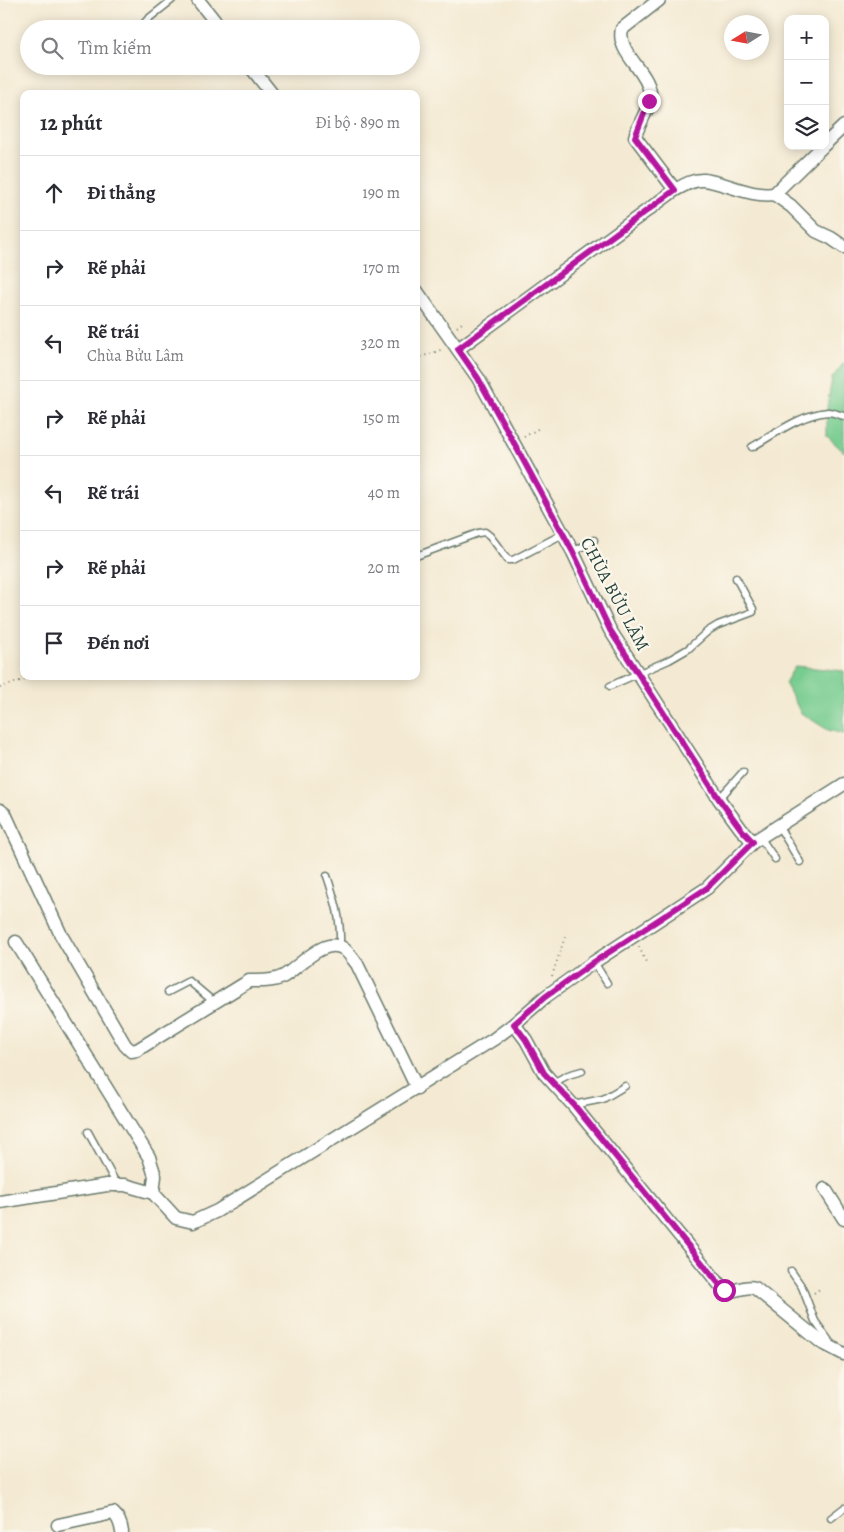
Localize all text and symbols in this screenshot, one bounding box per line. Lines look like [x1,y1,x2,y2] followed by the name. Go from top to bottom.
[724,15,769,60] north arrow
[784,15,829,150] map controls
[784,15,829,60] button: +
[20,20,420,75] search box
[38,34,66,62] icon: search
[78,35,152,61] text: Tìm kiếm
[784,60,829,105] button: −
[638,90,661,113] route end
[784,105,829,150] button: layers
[40,109,102,137] text: 12 phút
[315,112,400,134] text: Đi bộ · 890 m
[40,179,68,207] icon: ahead
[87,180,155,206] text: Đi thẳng
[362,182,400,204] text: 190 m
[40,254,68,282] icon: right
[87,255,146,281] text: Rẽ phải
[363,257,400,279] text: 170 m
[87,319,139,345] text: Rẽ trái
[40,329,68,357] icon: left
[361,332,400,354] text: 320 m
[87,345,184,367] text: Chùa Bửu Lâm
[40,404,68,432] icon: right
[87,405,146,431] text: Rẽ phải
[363,407,400,429] text: 150 m
[40,479,68,507] icon: left
[87,480,139,506] text: Rẽ trái
[368,482,400,504] text: 40 m
[575,533,655,655] street label: CHÙA BỬU LÂM
[40,554,68,582] icon: right
[87,555,146,581] text: Rẽ phải
[367,557,400,579] text: 20 m
[40,629,68,657] icon: arrive
[87,630,149,656] text: Đến nơi
[713,1279,736,1302] route start

